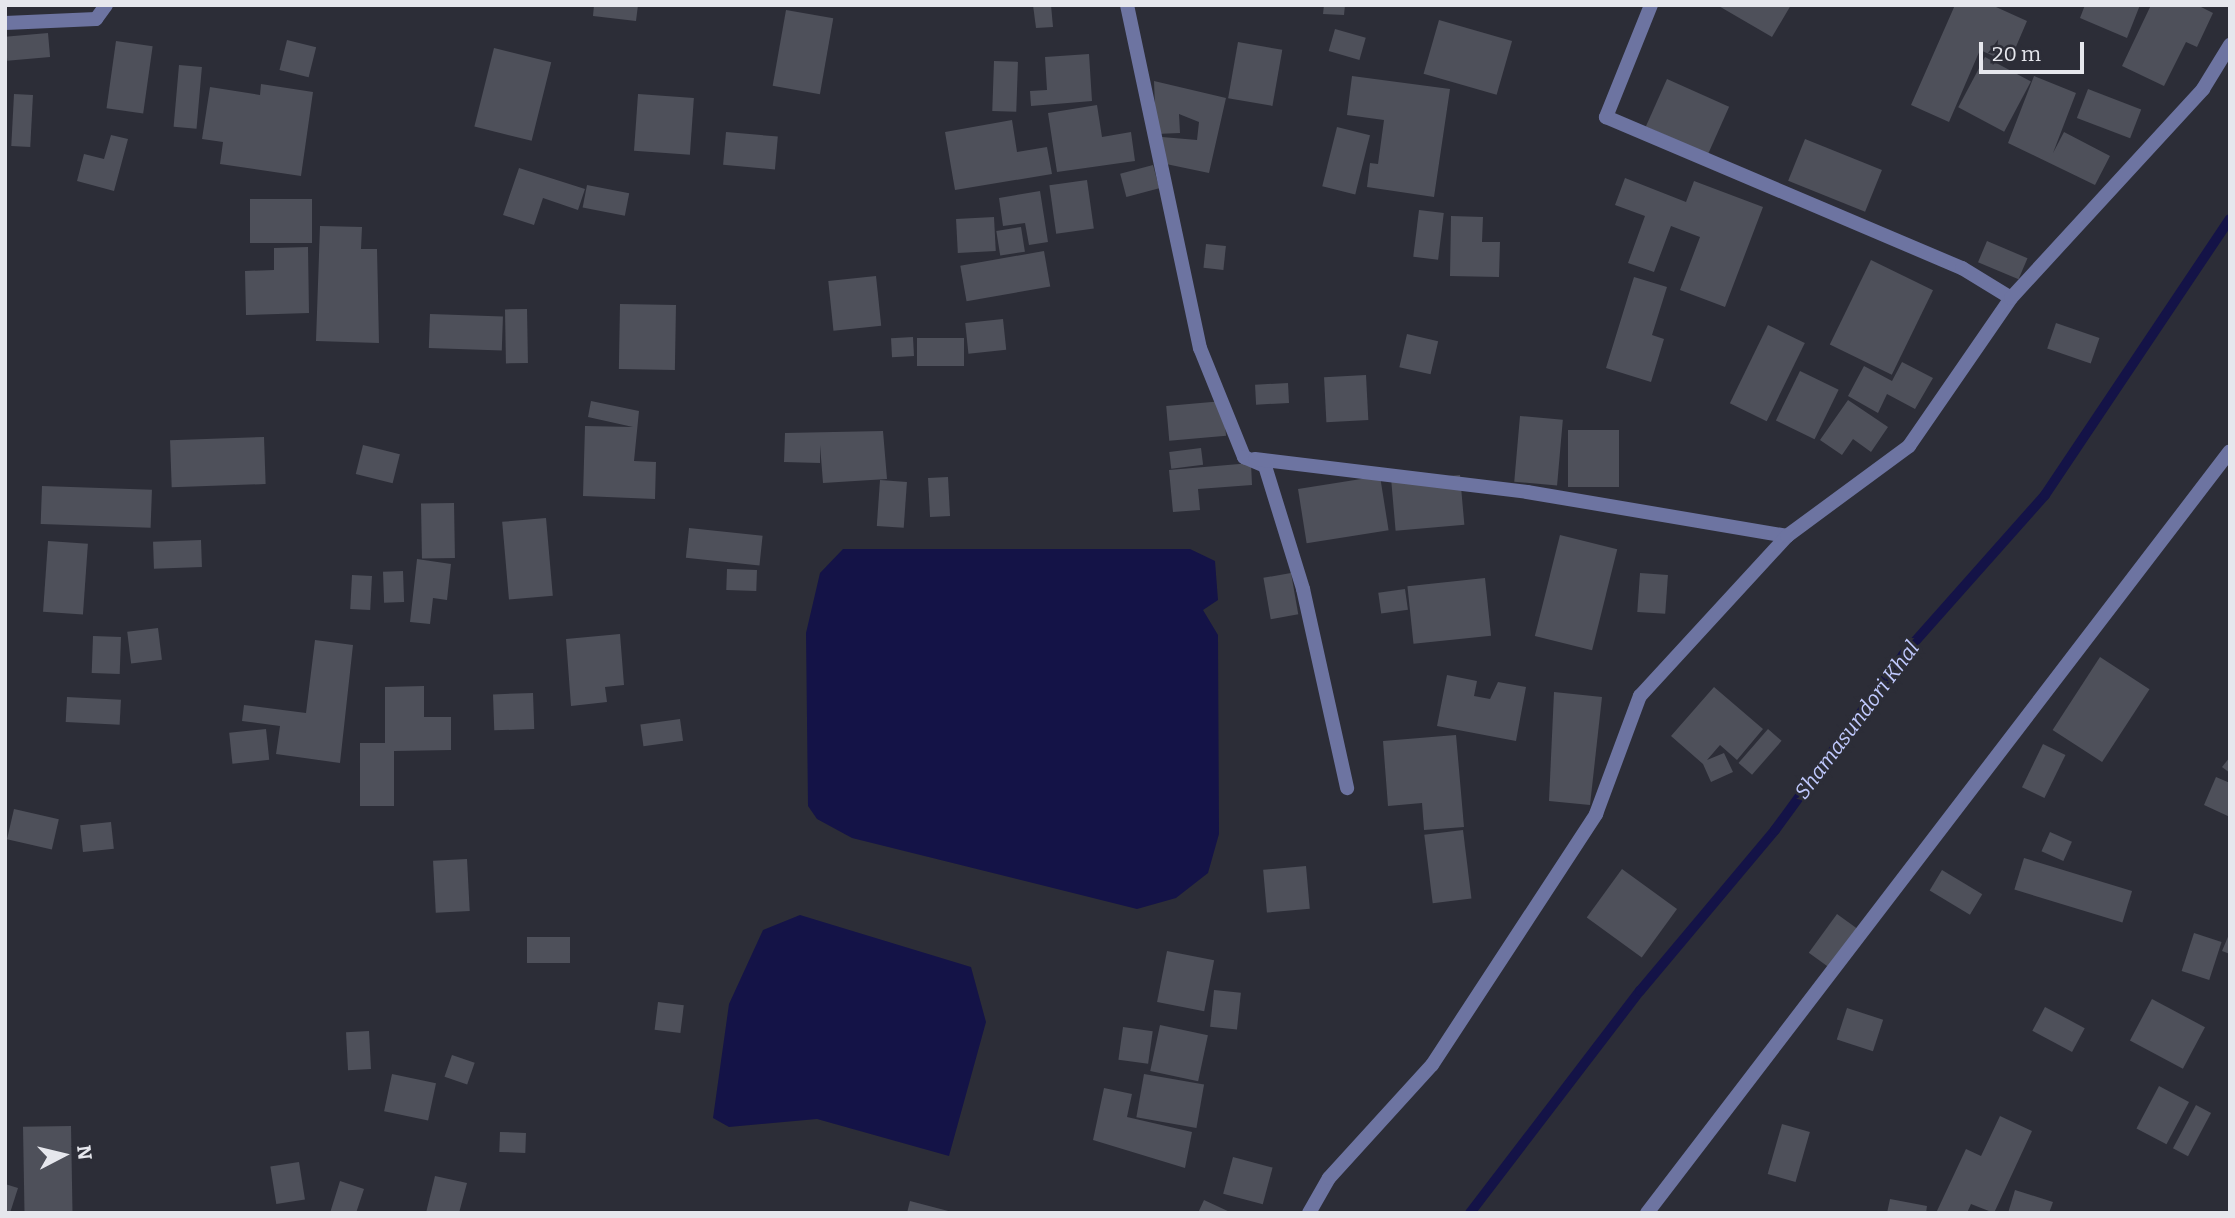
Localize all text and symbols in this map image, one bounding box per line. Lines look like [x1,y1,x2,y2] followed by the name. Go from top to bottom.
[1983,28,2088,72] scale bar
[1992,41,2041,67] text: 20 m
[1789,636,1925,804] water label: Shamasundori Khal
[28,1120,98,1190] north arrow
[72,1144,97,1161] text: N

